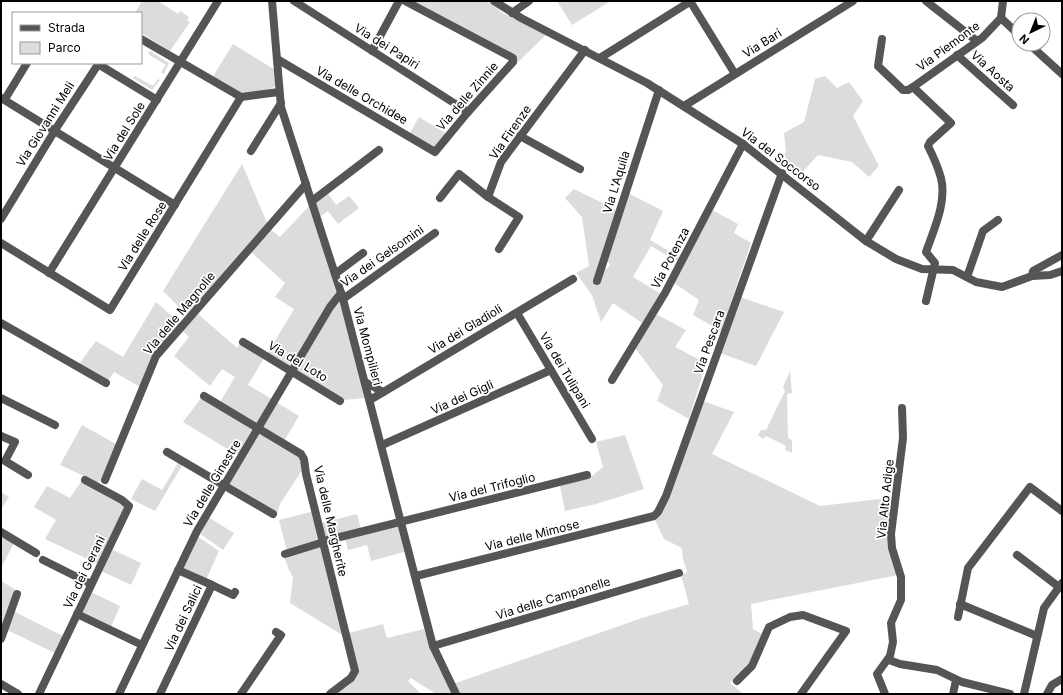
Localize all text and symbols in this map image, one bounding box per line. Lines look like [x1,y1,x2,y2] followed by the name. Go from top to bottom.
[12,12,142,64] legend
[1011,12,1051,52] north arrow
[913,18,983,74] street label: Via Piemonte
[48,20,85,35] text: Strada
[352,20,423,72] street label: Via dei Papiri
[740,25,784,61] street label: Via Bari
[1016,31,1032,47] text: N
[48,40,81,55] text: Parco
[968,47,1018,95] street label: Via Aosta
[433,58,501,134] street label: Via delle Zinnie
[313,63,411,127] street label: Via delle Orchidee
[13,79,77,169] street label: Via Giovanni Meli
[100,99,148,163] street label: Via del Sole
[486,102,534,162] street label: Via Firenze
[738,124,824,194] street label: Via del Soccorso
[599,149,633,215] street label: Via L'Aquila
[114,198,170,274] street label: Via delle Rose
[338,222,426,290] street label: Via dei Gelsomini
[648,225,692,291] street label: Via Potenza
[140,268,218,358] street label: Via delle Magnolie
[425,301,505,357] street label: Via dei Gladioli
[350,305,386,387] street label: Via Mompilieri
[690,308,728,376] street label: Via Pescara
[536,329,594,411] street label: Via dei Tulipani
[265,337,331,385] street label: Via del Loto
[428,376,496,417] street label: Via dei Gigli
[180,437,244,529] street label: Via delle Ginestre
[873,458,897,540] street label: Via Alto Adige
[311,464,351,578] street label: Via delle Margherite
[447,469,537,505] street label: Via del Trifoglio
[483,516,581,554] street label: Via delle Mimose
[60,533,108,611] street label: Via dei Gerani
[494,573,612,623] street label: Via delle Campanelle
[161,582,205,654] street label: Via dei Salici

